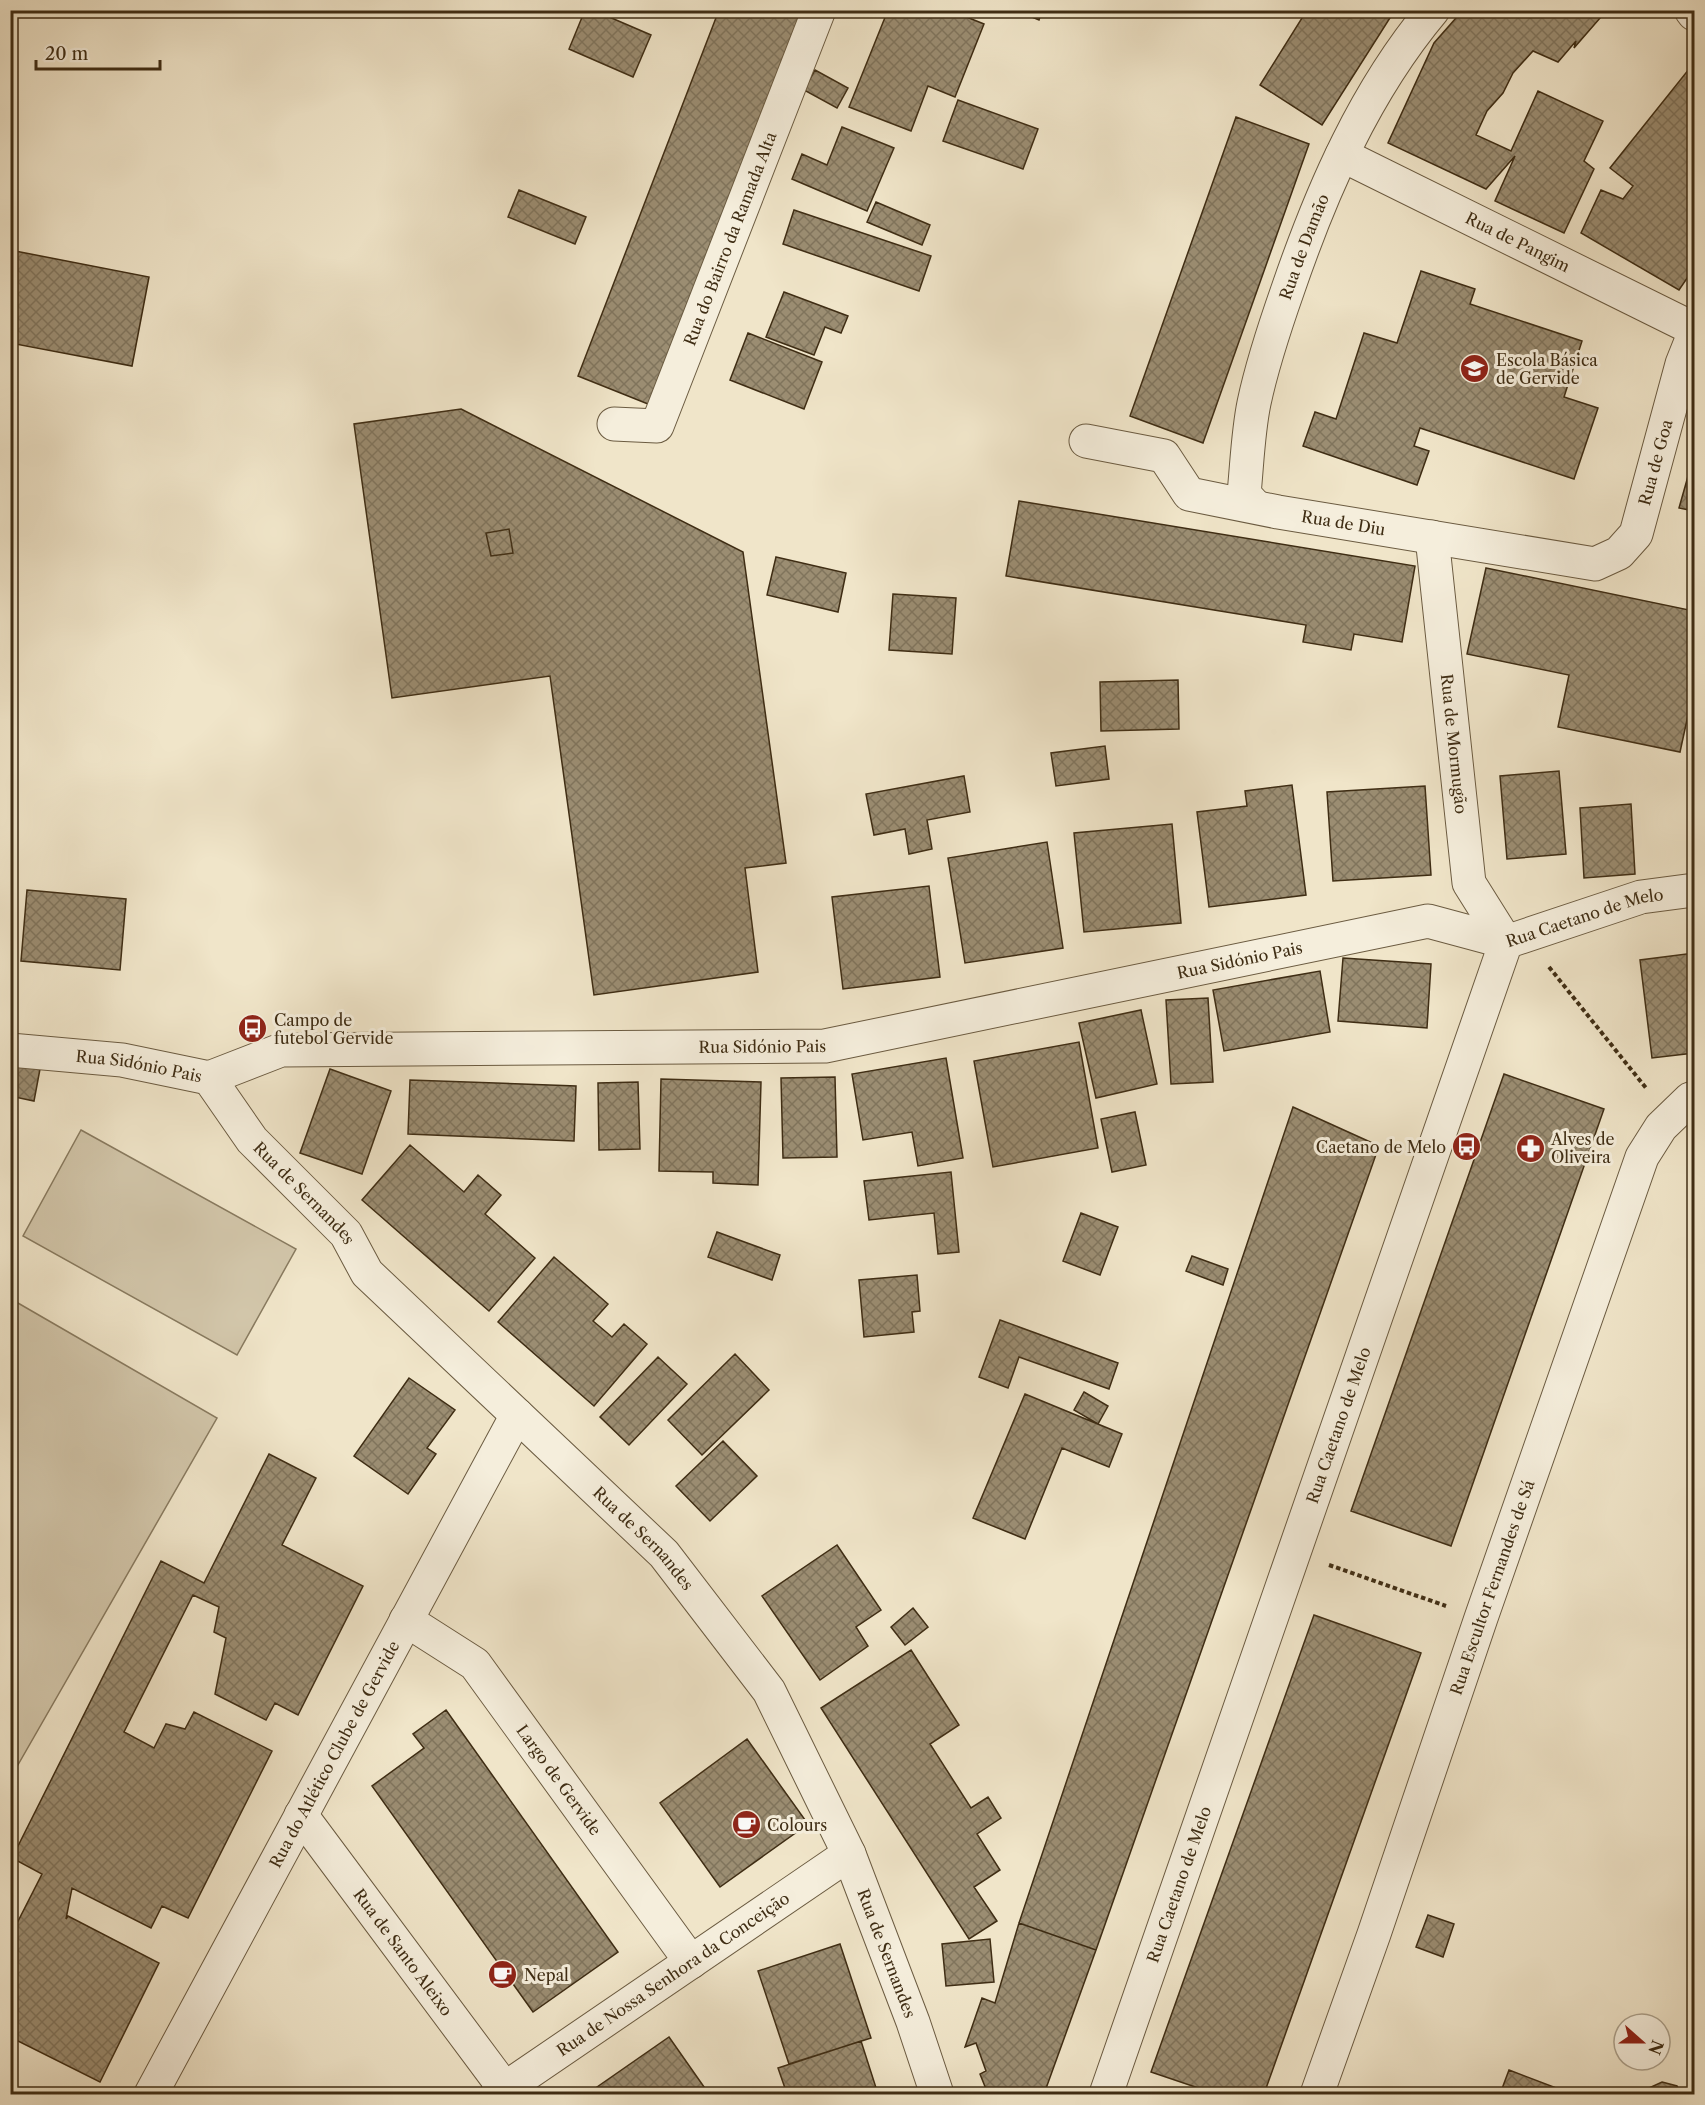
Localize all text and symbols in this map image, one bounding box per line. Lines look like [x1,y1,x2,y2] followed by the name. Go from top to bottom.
[36,33,160,71] scale bar
[45,43,89,65] text: 20 m
[679,128,781,349] street label: Rua do Bairro da Ramada Alta
[1275,191,1333,302] street label: Rua de Damão
[1462,208,1573,276] street label: Rua de Pangim
[1496,350,1598,388] place label: Escola Básica de Gervide
[1459,353,1491,385] school or university icon: Escola Básica de Gervide
[1634,417,1677,508] street label: Rua de Goa
[1300,506,1387,539] street label: Rua de Diu
[1437,673,1472,815] street label: Rua de Mormugão
[1503,884,1665,951] street label: Rua Caetano de Melo
[1175,937,1304,983] street label: Rua Sidónio Pais
[274,1010,394,1048] place label: Campo de futebol Gervide
[237,1013,269,1045] bus stop icon: Campo de futebol Gervide
[699,1036,826,1057] street label: Rua Sidónio Pais
[75,1046,204,1086] street label: Rua Sidónio Pais
[1550,1129,1615,1167] place label: Alves de Oliveira
[1451,1131,1483,1163] bus stop icon: Caetano de Melo
[1514,1132,1546,1164] pharmacy icon: Alves de Oliveira
[249,1137,360,1247] street label: Rua de Sernandes
[1316,1137,1446,1157] place label: Caetano de Melo
[1302,1344,1375,1506] street label: Rua Caetano de Melo
[1446,1477,1539,1698] street label: Rua Escultor Fernandes de Sá
[589,1482,698,1594] street label: Rua de Sernandes
[265,1637,403,1871] street label: Rua do Atlético Clube de Gervide
[512,1721,606,1839] street label: Largo de Gervide
[1142,1803,1215,1965] street label: Rua Caetano de Melo
[730,1809,762,1841] cafe icon: Colours
[767,1815,827,1835] place label: Colours
[349,1885,457,2020] street label: Rua de Santo Aleixo
[853,1886,920,2021] street label: Rua de Sernandes
[553,1888,793,2060] street label: Rua de Nossa Senhora da Conceição
[487,1959,519,1991] cafe icon: Nepal
[524,1965,569,1985] place label: Nepal
[1612,2012,1672,2072] north arrow
[1644,2037,1668,2058] text: N

